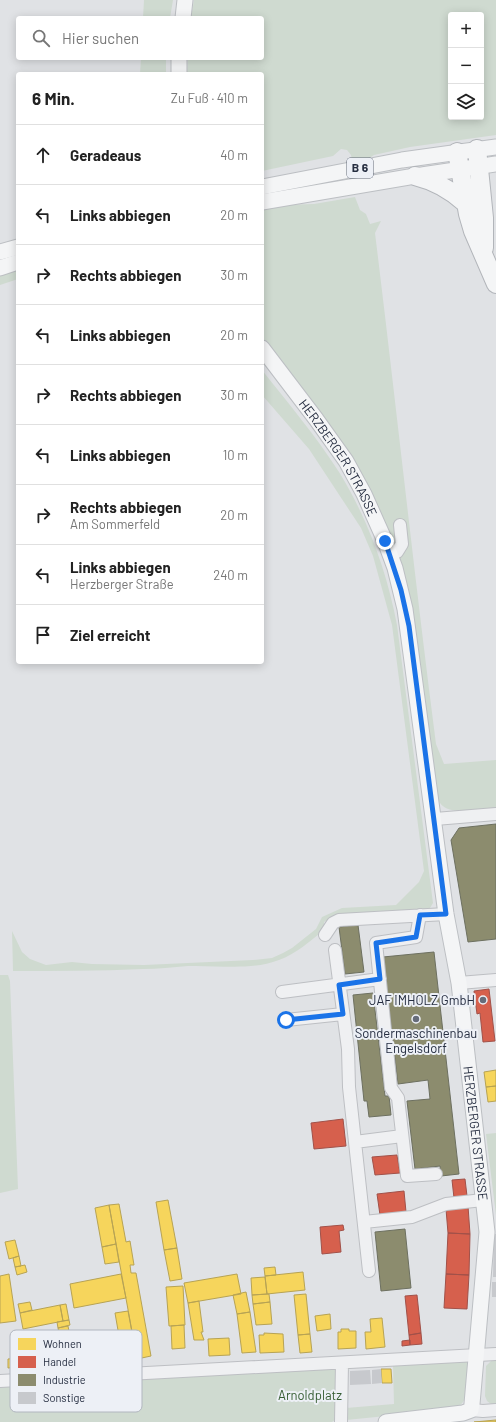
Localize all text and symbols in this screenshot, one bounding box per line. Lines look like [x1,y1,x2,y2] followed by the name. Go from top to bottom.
[448,12,484,120] map controls
[448,12,484,48] button: +
[16,16,264,60] search box
[30,27,52,49] icon: search
[62,29,139,47] text: Hier suchen
[448,48,484,84] button: −
[448,84,484,120] button: layers
[32,88,75,108] text: 6 Min.
[171,90,248,106] text: Zu Fuß · 410 m
[32,144,54,166] icon: ahead
[70,146,141,164] text: Geradeaus
[220,147,248,163] text: 40 m
[347,158,373,178] road number: B 6
[32,204,54,226] icon: left
[70,206,171,224] text: Links abbiegen
[220,207,248,223] text: 20 m
[32,264,54,286] icon: right
[70,266,181,284] text: Rechts abbiegen
[221,267,248,283] text: 30 m
[32,324,54,346] icon: left
[70,326,171,344] text: Links abbiegen
[220,327,248,343] text: 20 m
[32,384,54,406] icon: right
[70,386,181,404] text: Rechts abbiegen
[221,387,248,403] text: 30 m
[296,396,381,519] street label: HERZBERGER STRASSE
[32,444,54,466] icon: left
[70,446,171,464] text: Links abbiegen
[223,447,248,463] text: 10 m
[70,498,181,516] text: Rechts abbiegen
[32,504,54,526] icon: right
[220,507,248,523] text: 20 m
[70,516,160,532] text: Am Sommerfeld
[376,532,394,550] route end
[70,558,171,576] text: Links abbiegen
[32,564,54,586] icon: left
[213,567,248,583] text: 240 m
[70,576,174,592] text: Herzberger Straße
[32,624,54,646] icon: arrive
[70,626,151,644] text: Ziel erreicht
[369,992,475,1008] place label: JAF IMHOLZ GmbH
[478,995,488,1005] marker: JAF IMHOLZ GmbH
[277,1011,295,1029] route start
[411,1014,421,1024] marker: Sondermaschinenbau Engelsdorf
[355,1025,477,1056] place label: Sondermaschinenbau Engelsdorf
[460,1065,491,1202] street label: HERZBERGER STRASSE
[10,1330,142,1412] legend
[43,1337,82,1350] text: Wohnen
[43,1355,76,1368] text: Handel
[43,1373,86,1386] text: Industrie
[278,1387,342,1403] park label: Arnoldplatz
[43,1391,85,1404] text: Sonstige

